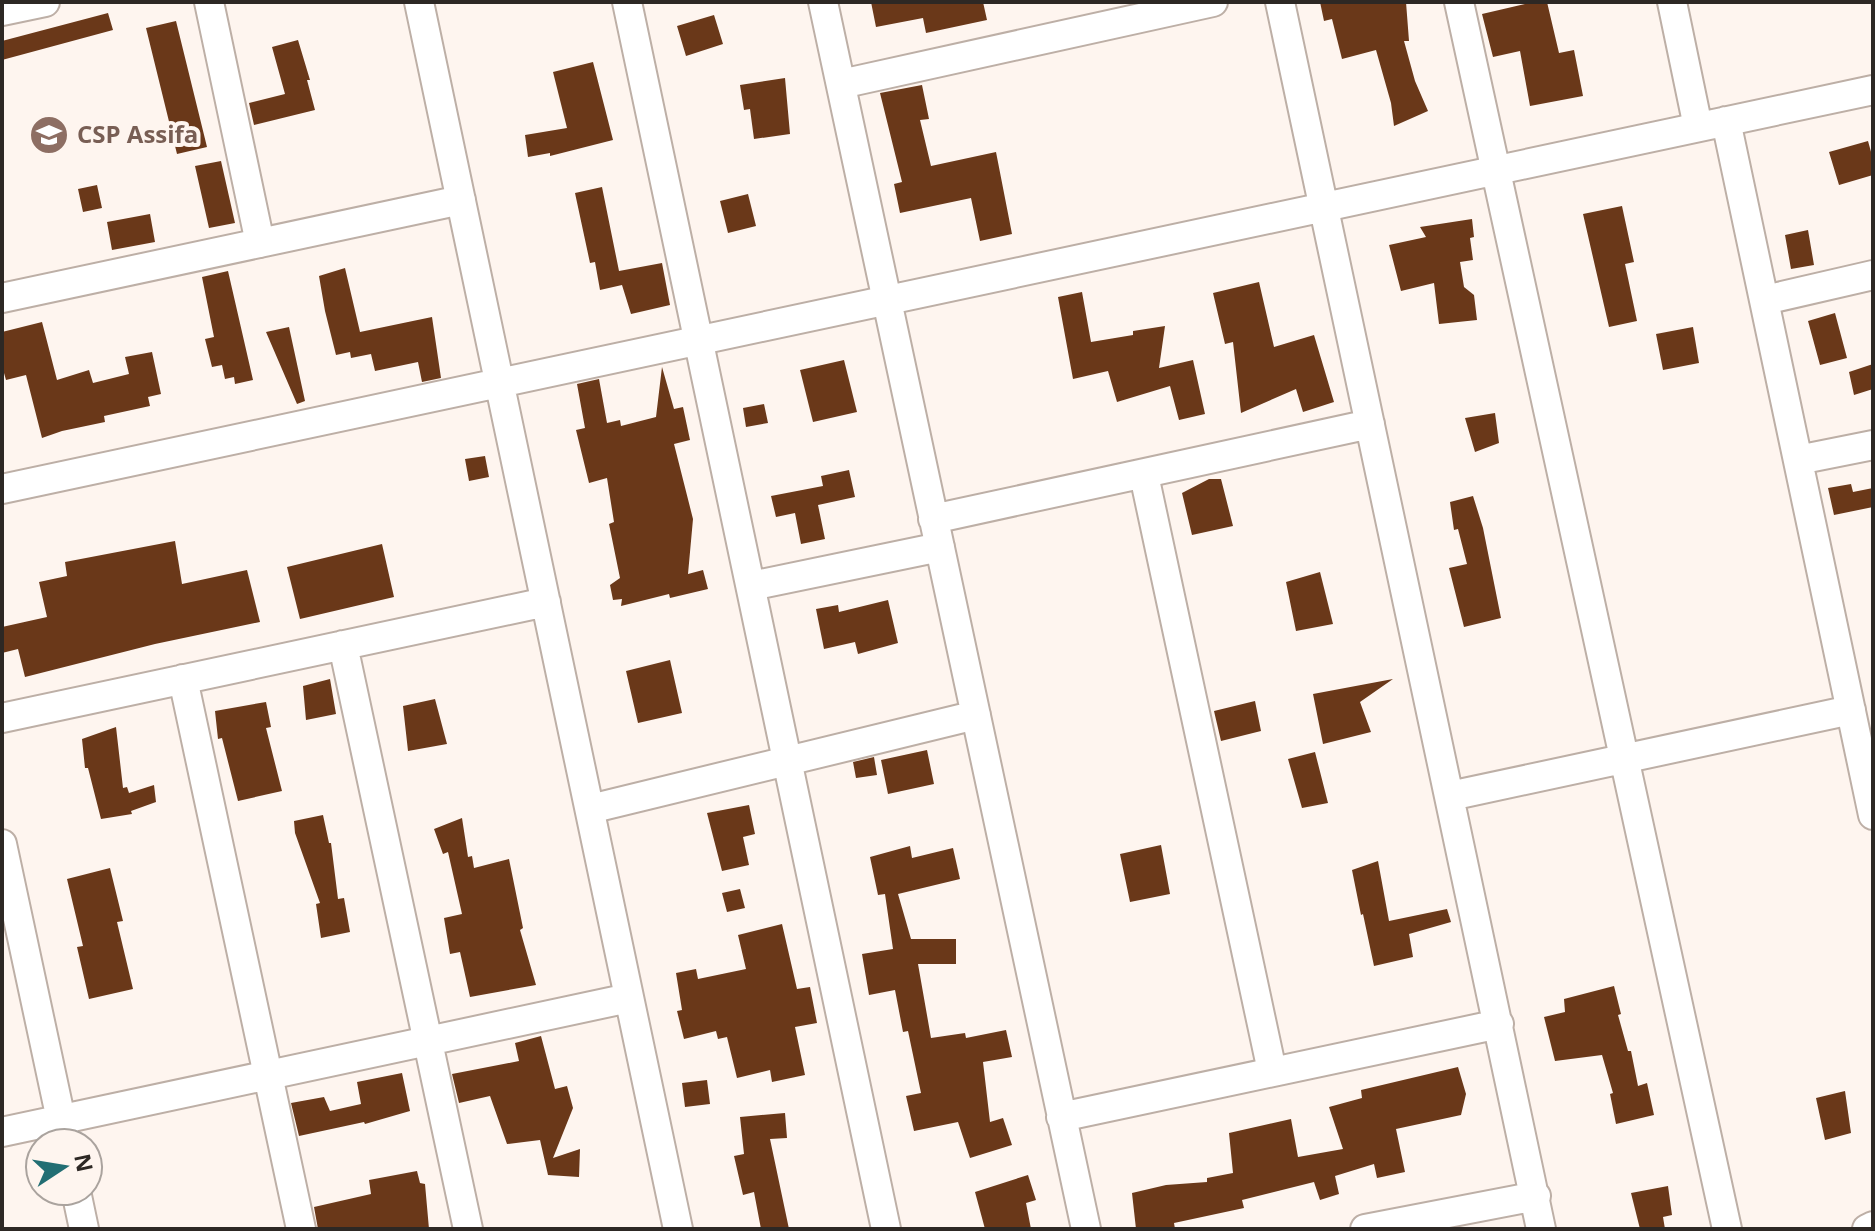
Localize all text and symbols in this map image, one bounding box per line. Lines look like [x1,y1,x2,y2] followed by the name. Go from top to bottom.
[28,114,70,156] school or university icon: CSP Assifa
[77,117,198,150] place label: CSP Assifa
[24,1127,104,1207] north arrow
[68,1151,101,1175] text: N

